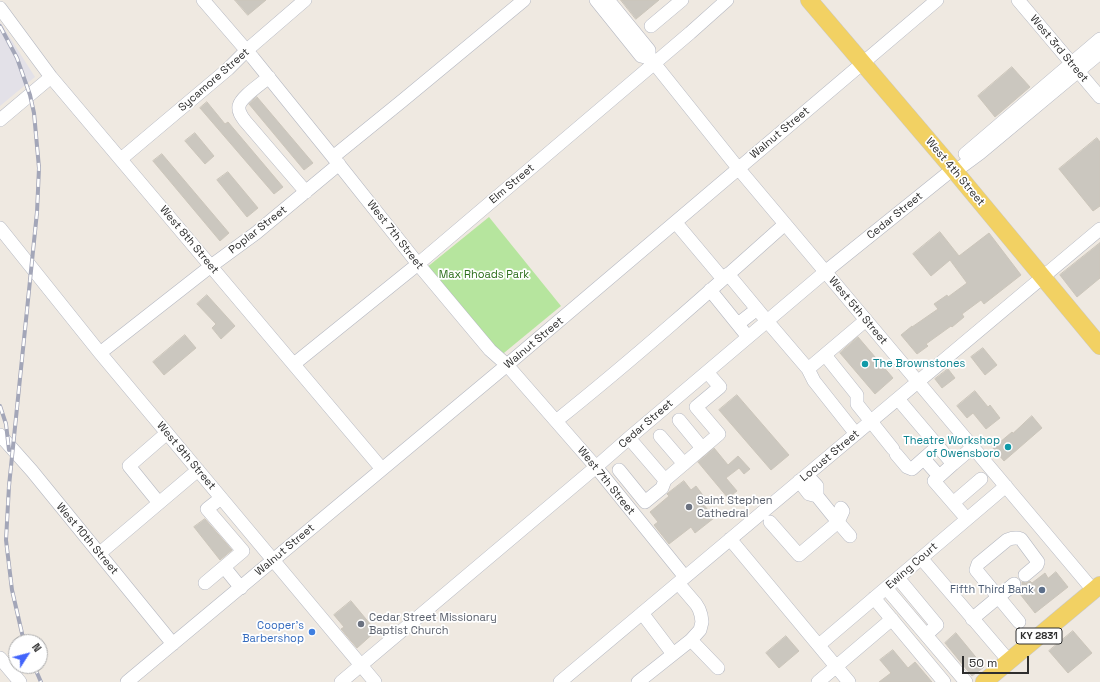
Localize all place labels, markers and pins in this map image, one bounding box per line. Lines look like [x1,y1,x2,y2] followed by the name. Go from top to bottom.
[873,357,965,371] place label: The Brownstones
[860,359,870,369] marker: The Brownstones
[903,434,1000,460] place label: Theatre Workshop of Owensboro
[1003,442,1013,452] marker: Theatre Workshop of Owensboro
[697,494,772,520] place label: Saint Stephen Cathedral
[684,502,694,512] marker: Saint Stephen Cathedral
[950,583,1034,597] place label: Fifth Third Bank
[1037,585,1047,595] marker: Fifth Third Bank
[369,611,497,637] place label: Cedar Street Missionary Baptist Church
[242,619,304,645] place label: Cooper's Barbershop
[356,619,366,629] marker: Cedar Street Missionary Baptist Church
[307,627,317,637] marker: Cooper's Barbershop

